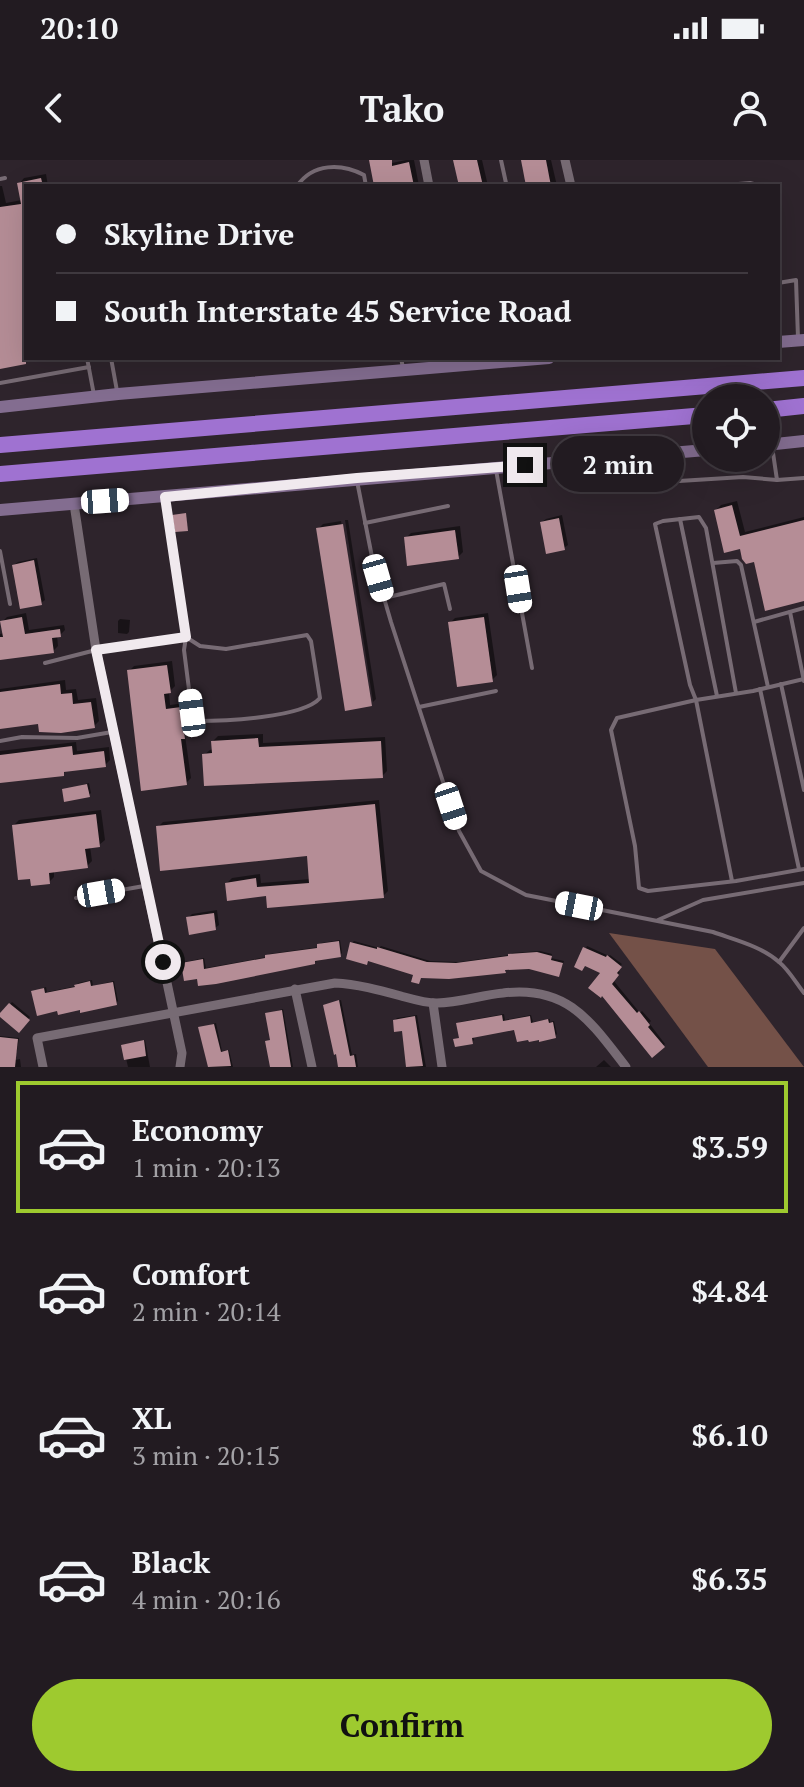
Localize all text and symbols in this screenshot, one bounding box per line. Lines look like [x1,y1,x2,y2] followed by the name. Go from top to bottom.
[40,8,118,48] text: 20:10
[360,85,444,132] text: Tako
[32,86,76,130] icon: back
[728,86,772,130] icon: person
[104,214,294,254] text: Skyline Drive
[104,291,572,331] text: South Interstate 45 Service Road
[692,384,780,472] map controls
[692,384,780,472] button: locate
[553,437,685,493] callout: 2 min
[507,447,543,483] route end
[582,447,654,481] text: 2 min
[80,487,130,515] car
[360,552,396,604] car
[502,563,534,615] car
[177,688,207,738] car
[432,779,470,833] car
[75,877,127,909] car
[553,890,605,922] car
[145,944,181,980] route start
[132,1110,263,1150] text: Economy
[36,1111,108,1183] icon: car
[691,1127,768,1167] text: $3.59
[132,1150,281,1184] text: 1 min · 20:13
[132,1254,250,1294] text: Comfort
[36,1255,108,1327] icon: car
[691,1271,768,1311] text: $4.84
[132,1294,281,1328] text: 2 min · 20:14
[132,1398,171,1438] text: XL
[36,1399,108,1471] icon: car
[691,1415,768,1455] text: $6.10
[132,1438,281,1472] text: 3 min · 20:15
[132,1542,210,1582] text: Black
[36,1543,108,1615] icon: car
[691,1559,768,1599] text: $6.35
[132,1582,281,1616] text: 4 min · 20:16
[32,1679,772,1771] button: Confirm

